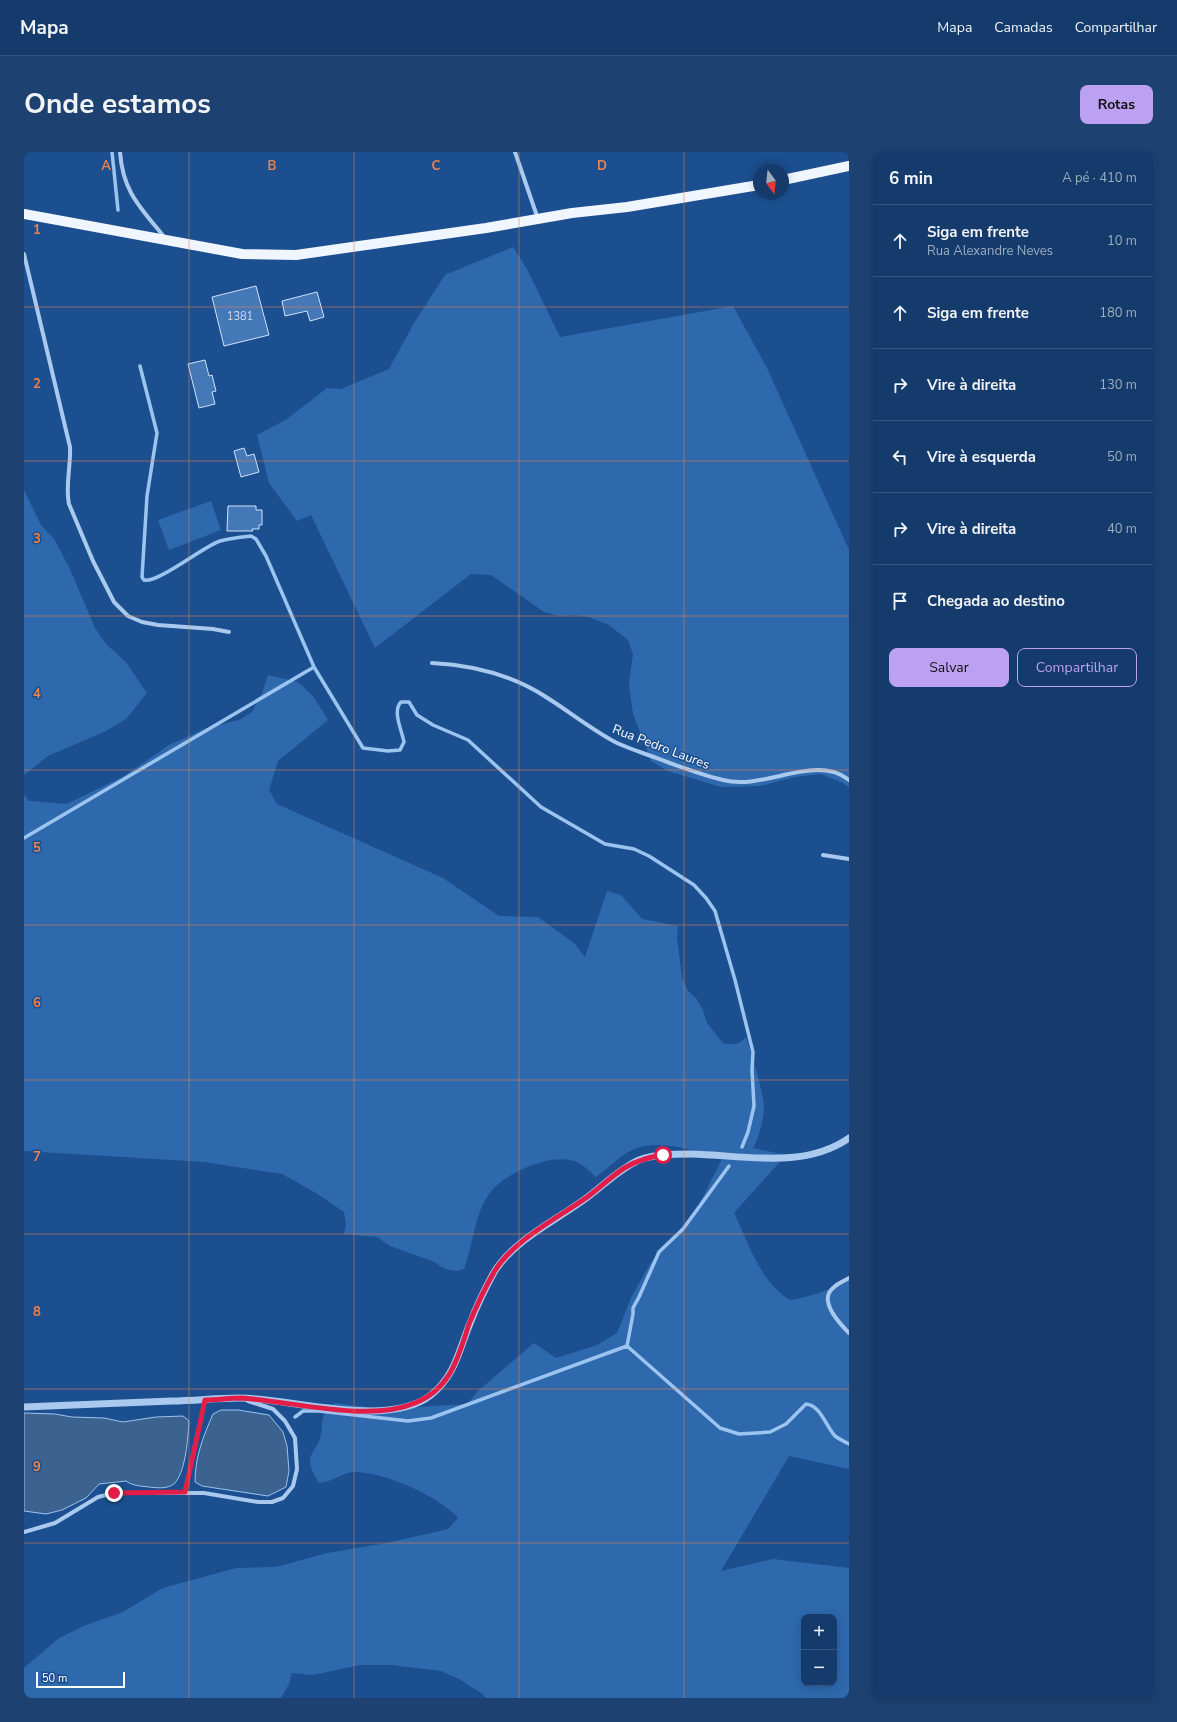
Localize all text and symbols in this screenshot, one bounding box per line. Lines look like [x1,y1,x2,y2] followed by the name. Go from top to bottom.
[20,15,69,41] text: Mapa
[937,18,972,37] text: Mapa
[994,18,1053,37] text: Camadas
[1075,18,1157,37] text: Compartilhar
[24,85,211,123] text: Onde estamos
[1080,85,1153,124] button: Rotas
[101,157,111,175] text: A
[268,157,277,175] text: B
[432,157,441,175] text: C
[597,157,607,175] text: D
[753,164,789,200] north arrow
[889,167,933,190] text: 6 min
[1062,169,1137,187] text: A pé · 410 m
[33,221,41,239] text: 1
[927,222,1029,242] text: Siga em frente
[889,230,911,252] icon: ahead
[1107,232,1137,250] text: 10 m
[927,242,1053,260] text: Rua Alexandre Neves
[889,302,911,324] icon: ahead
[927,303,1029,323] text: Siga em frente
[1099,304,1137,322] text: 180 m
[227,309,253,324] house number: 1381
[889,374,911,396] icon: right
[33,375,41,393] text: 2
[927,375,1016,395] text: Vire à direita
[1099,376,1137,394] text: 130 m
[889,446,911,468] icon: left
[927,447,1036,467] text: Vire à esquerda
[1107,448,1137,466] text: 50 m
[889,518,911,540] icon: right
[927,519,1016,539] text: Vire à direita
[1107,520,1137,538] text: 40 m
[33,530,41,548] text: 3
[889,590,911,612] icon: arrive
[927,591,1065,611] text: Chegada ao destino
[889,648,1009,687] button: Salvar
[1017,648,1137,687] button: Compartilhar
[33,685,41,703] text: 4
[610,720,712,774] street label: Rua Pedro Laures
[33,839,41,857] text: 5
[33,994,41,1012] text: 6
[654,1146,672,1164] route start
[33,1148,41,1166] text: 7
[33,1303,41,1321] text: 8
[33,1458,41,1476] text: 9
[105,1484,123,1502] route end
[801,1614,837,1686] map controls
[801,1614,837,1650] button: +
[801,1650,837,1686] button: −
[36,1670,125,1689] scale bar
[42,1671,67,1686] text: 50 m

